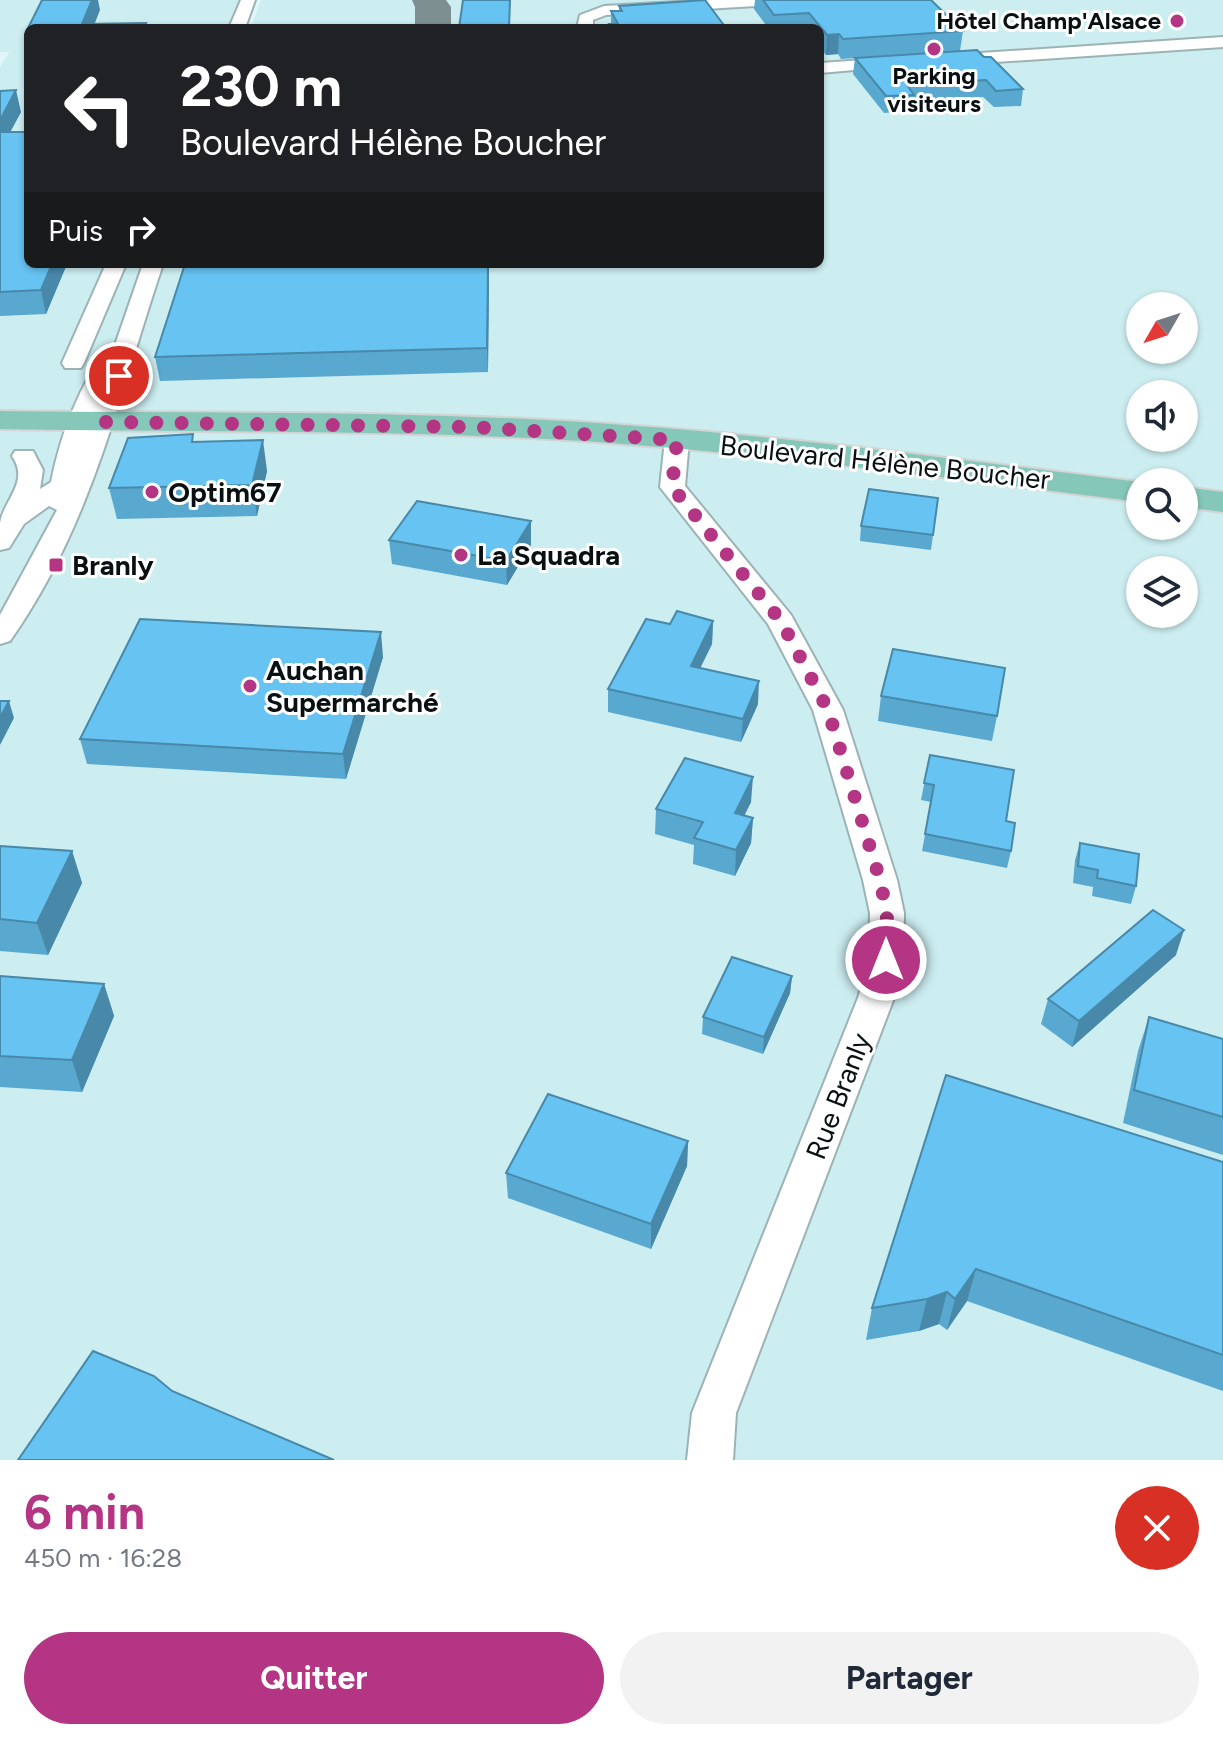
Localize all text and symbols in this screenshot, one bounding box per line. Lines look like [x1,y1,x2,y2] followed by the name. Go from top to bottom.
[936,6,1161,35] place label: Hôtel Champ'Alsace
[1168,12,1186,30] marker: Hôtel Champ'Alsace
[925,40,943,58] marker: Parking visiteurs
[180,53,342,120] text: 230 m
[48,56,152,160] icon: left
[887,61,981,118] place label: Parking visiteurs
[180,121,606,164] text: Boulevard Hélène Boucher
[119,208,163,252] icon: right
[48,212,103,249] text: Puis
[1126,292,1198,364] north arrow
[1126,292,1198,628] map controls
[85,342,153,410] pin
[97,354,141,398] icon: arrive
[1126,380,1198,452] button: sound
[718,428,1052,496] street label: Boulevard Hélène Boucher
[1126,468,1198,540] button: search
[168,475,282,509] place label: Optim67
[143,483,161,501] marker: Optim67
[477,538,620,572] place label: La Squadra
[452,546,470,564] marker: La Squadra
[72,548,154,582] place label: Branly
[47,556,65,574] marker: Branly
[1126,556,1198,628] button: layers
[266,653,439,719] place label: Auchan Supermarché
[241,677,259,695] marker: Auchan Supermarché
[844,918,928,1002] position arrow
[798,1028,878,1164] street label: Rue Branly
[24,1483,145,1541] text: 6 min
[1115,1486,1199,1570] button: close
[24,1542,182,1574] text: 450 m · 16:28
[24,1632,604,1724] button: Quitter
[620,1632,1199,1724] button: Partager

